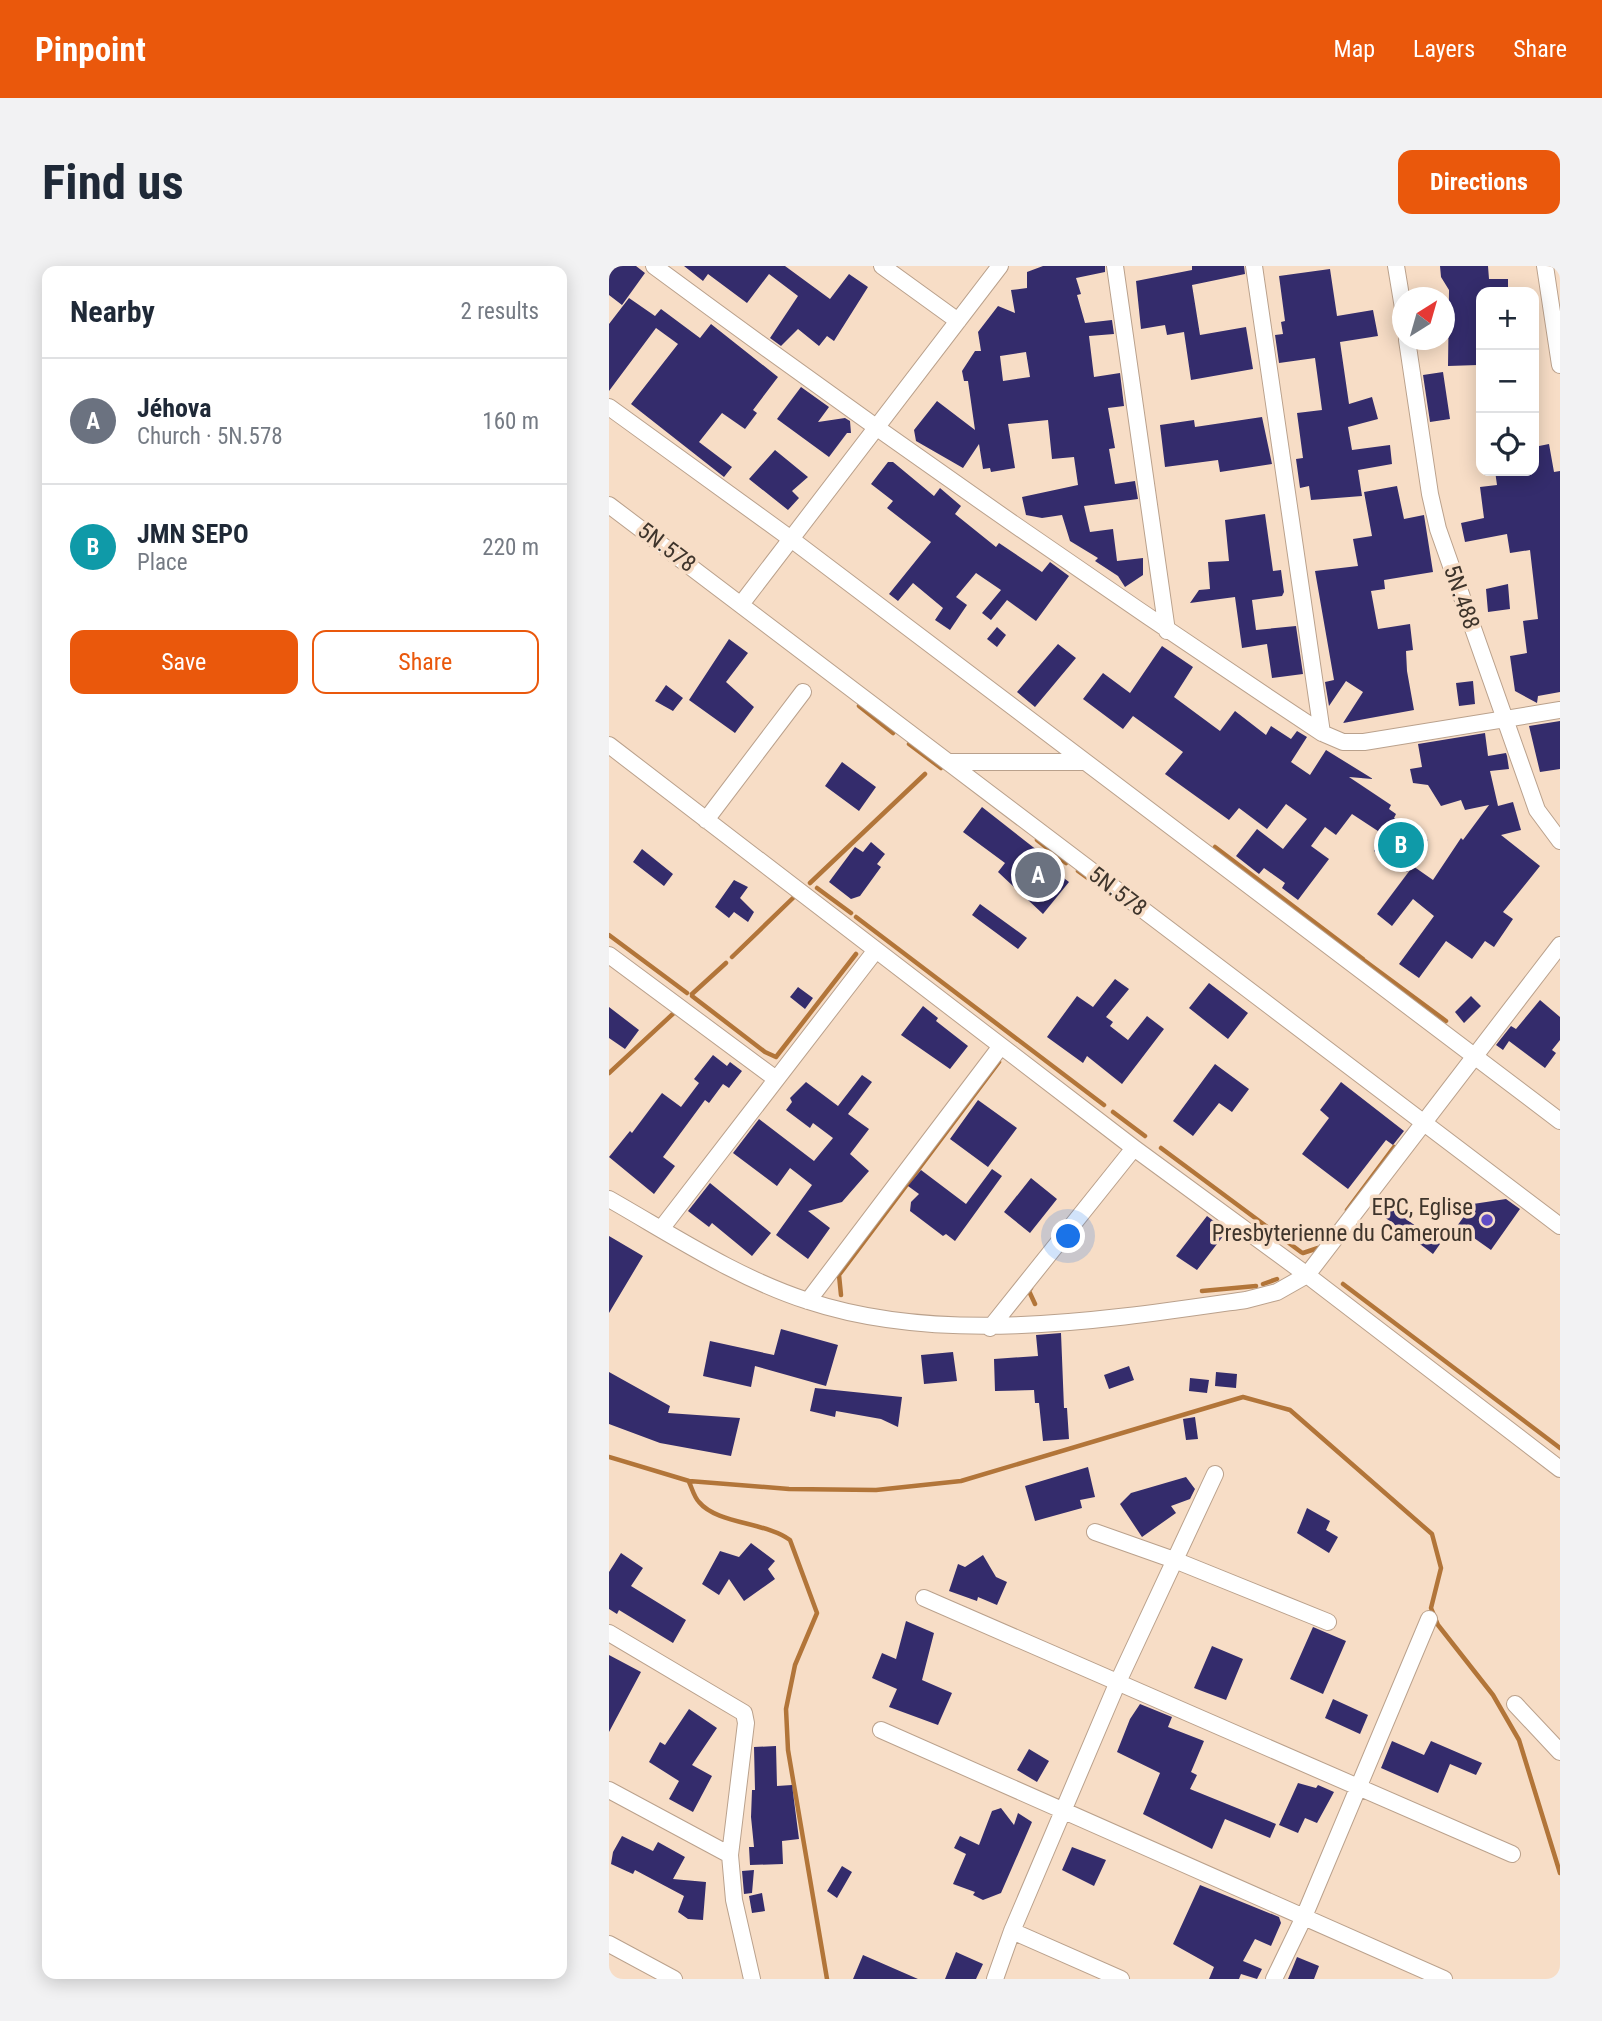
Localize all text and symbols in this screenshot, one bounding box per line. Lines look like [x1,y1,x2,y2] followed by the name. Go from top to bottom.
[35,30,146,69] text: Pinpoint
[1334,35,1375,63] text: Map
[1413,35,1475,63] text: Layers
[1513,35,1567,63] text: Share
[1398,150,1560,214] button: Directions
[42,154,184,211] text: Find us
[1392,287,1455,350] north arrow
[1476,287,1539,476] map controls
[1476,287,1539,350] button: +
[70,294,155,329] text: Nearby
[461,298,539,325] text: 2 results
[1476,350,1539,413] button: −
[137,393,211,423] text: Jéhova
[86,408,100,435] text: A
[482,408,539,435] text: 160 m
[1476,413,1539,476] button: locate
[137,423,283,450] text: Church · 5N.578
[632,517,701,578] street label: 5N.578
[137,519,249,549] text: JMN SEPO
[87,534,99,561] text: B
[482,534,539,561] text: 220 m
[137,549,187,576] text: Place
[1438,562,1485,633] street label: 5N.488
[70,630,298,694] button: Save
[312,630,539,694] button: Share
[1378,819,1424,871] pin: B
[1015,849,1061,901] pin: A
[1083,861,1152,922] street label: 5N.578
[1212,1194,1473,1247] place label: EPC, Eglise Presbyterienne du Cameroun
[1479,1212,1495,1228] marker: EPC, Eglise Presbyterienne du Cameroun
[1051,1219,1085,1253] your location

